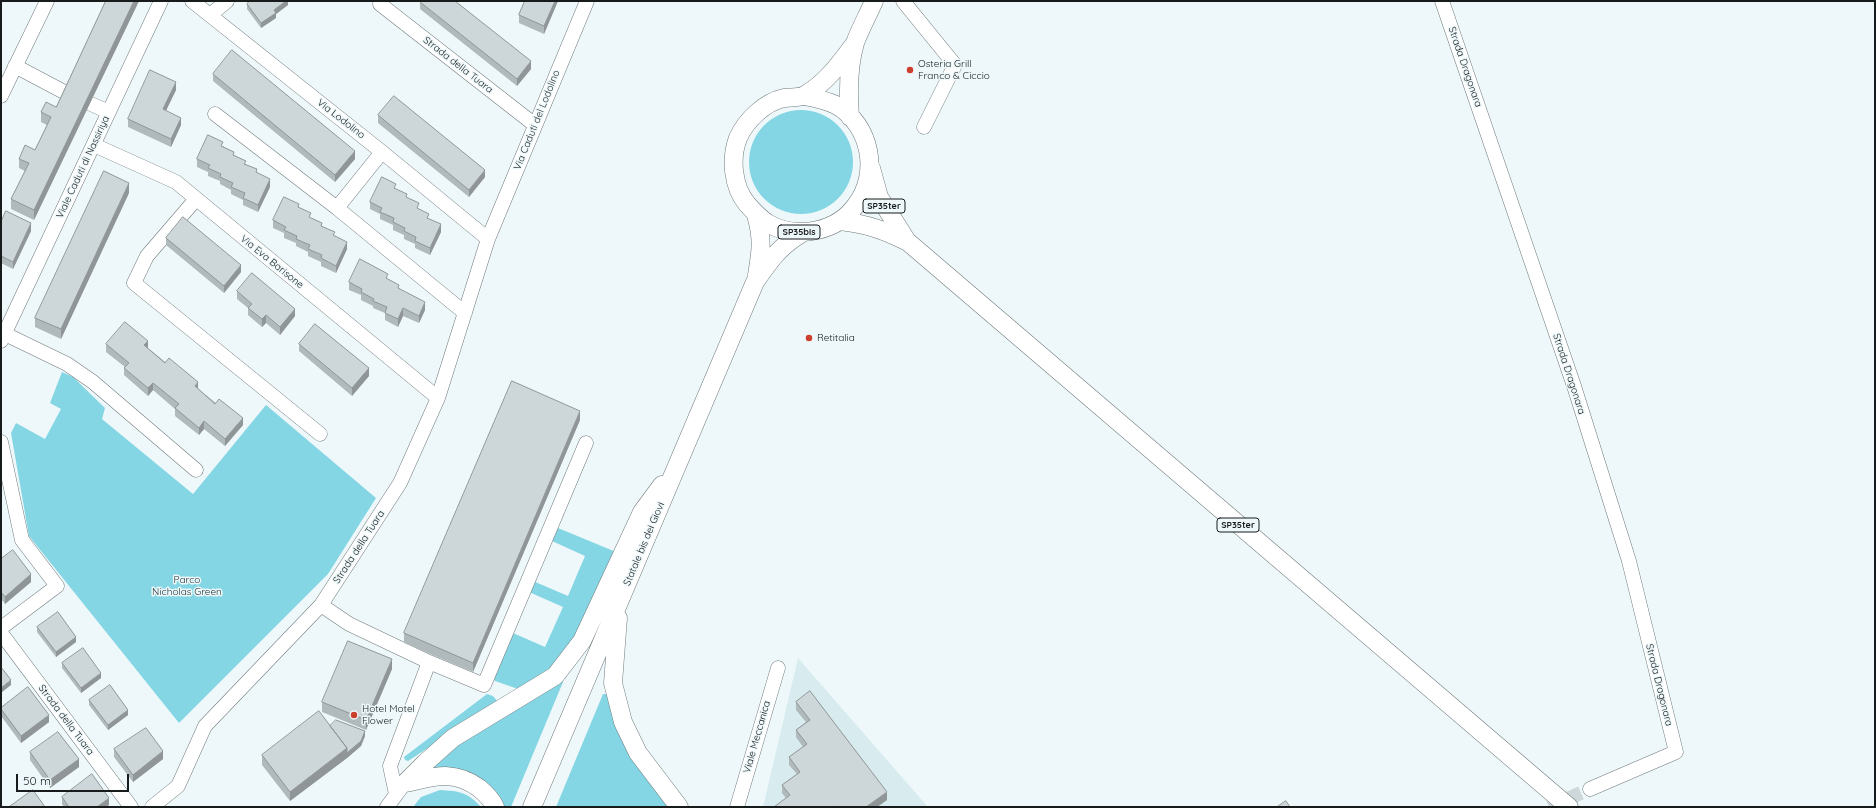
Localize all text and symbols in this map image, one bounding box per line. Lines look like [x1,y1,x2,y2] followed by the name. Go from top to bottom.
[1446,25,1484,109] street label: Strada Dragonara
[421,34,495,96] street label: Strada della Tuara
[918,58,990,82] place label: Osteria Grill Franco & Ciccio
[905,65,915,75] marker: Osteria Grill Franco & Ciccio
[511,68,563,172] street label: Via Caduti del Lodolino
[315,97,367,141] street label: Via Lodolino
[54,114,112,220] street label: Viale Caduti di Nassiriya
[863,199,905,213] road number: SP35ter
[778,225,820,239] road number: SP35bis
[238,233,306,291] street label: Via Eva Barisone
[817,332,855,344] place label: Retitalia
[1550,332,1588,416] street label: Strada Dragonara
[804,333,814,343] marker: Retitalia
[621,500,667,588] street label: Statale bis dei Giovi
[331,508,387,586] street label: Strada della Tuara
[1217,518,1259,532] road number: SP35ter
[152,574,222,598] park label: Parco Nicholas Green
[1643,643,1675,727] street label: Strada Dragonara
[36,682,96,758] street label: Strada della Tuara
[741,699,773,775] street label: Viale Meccanica
[362,703,415,726] place label: Hotel Motel Flower
[349,710,359,720] marker: Hotel Motel Flower
[18,766,131,792] scale bar
[23,773,51,788] text: 50 m

